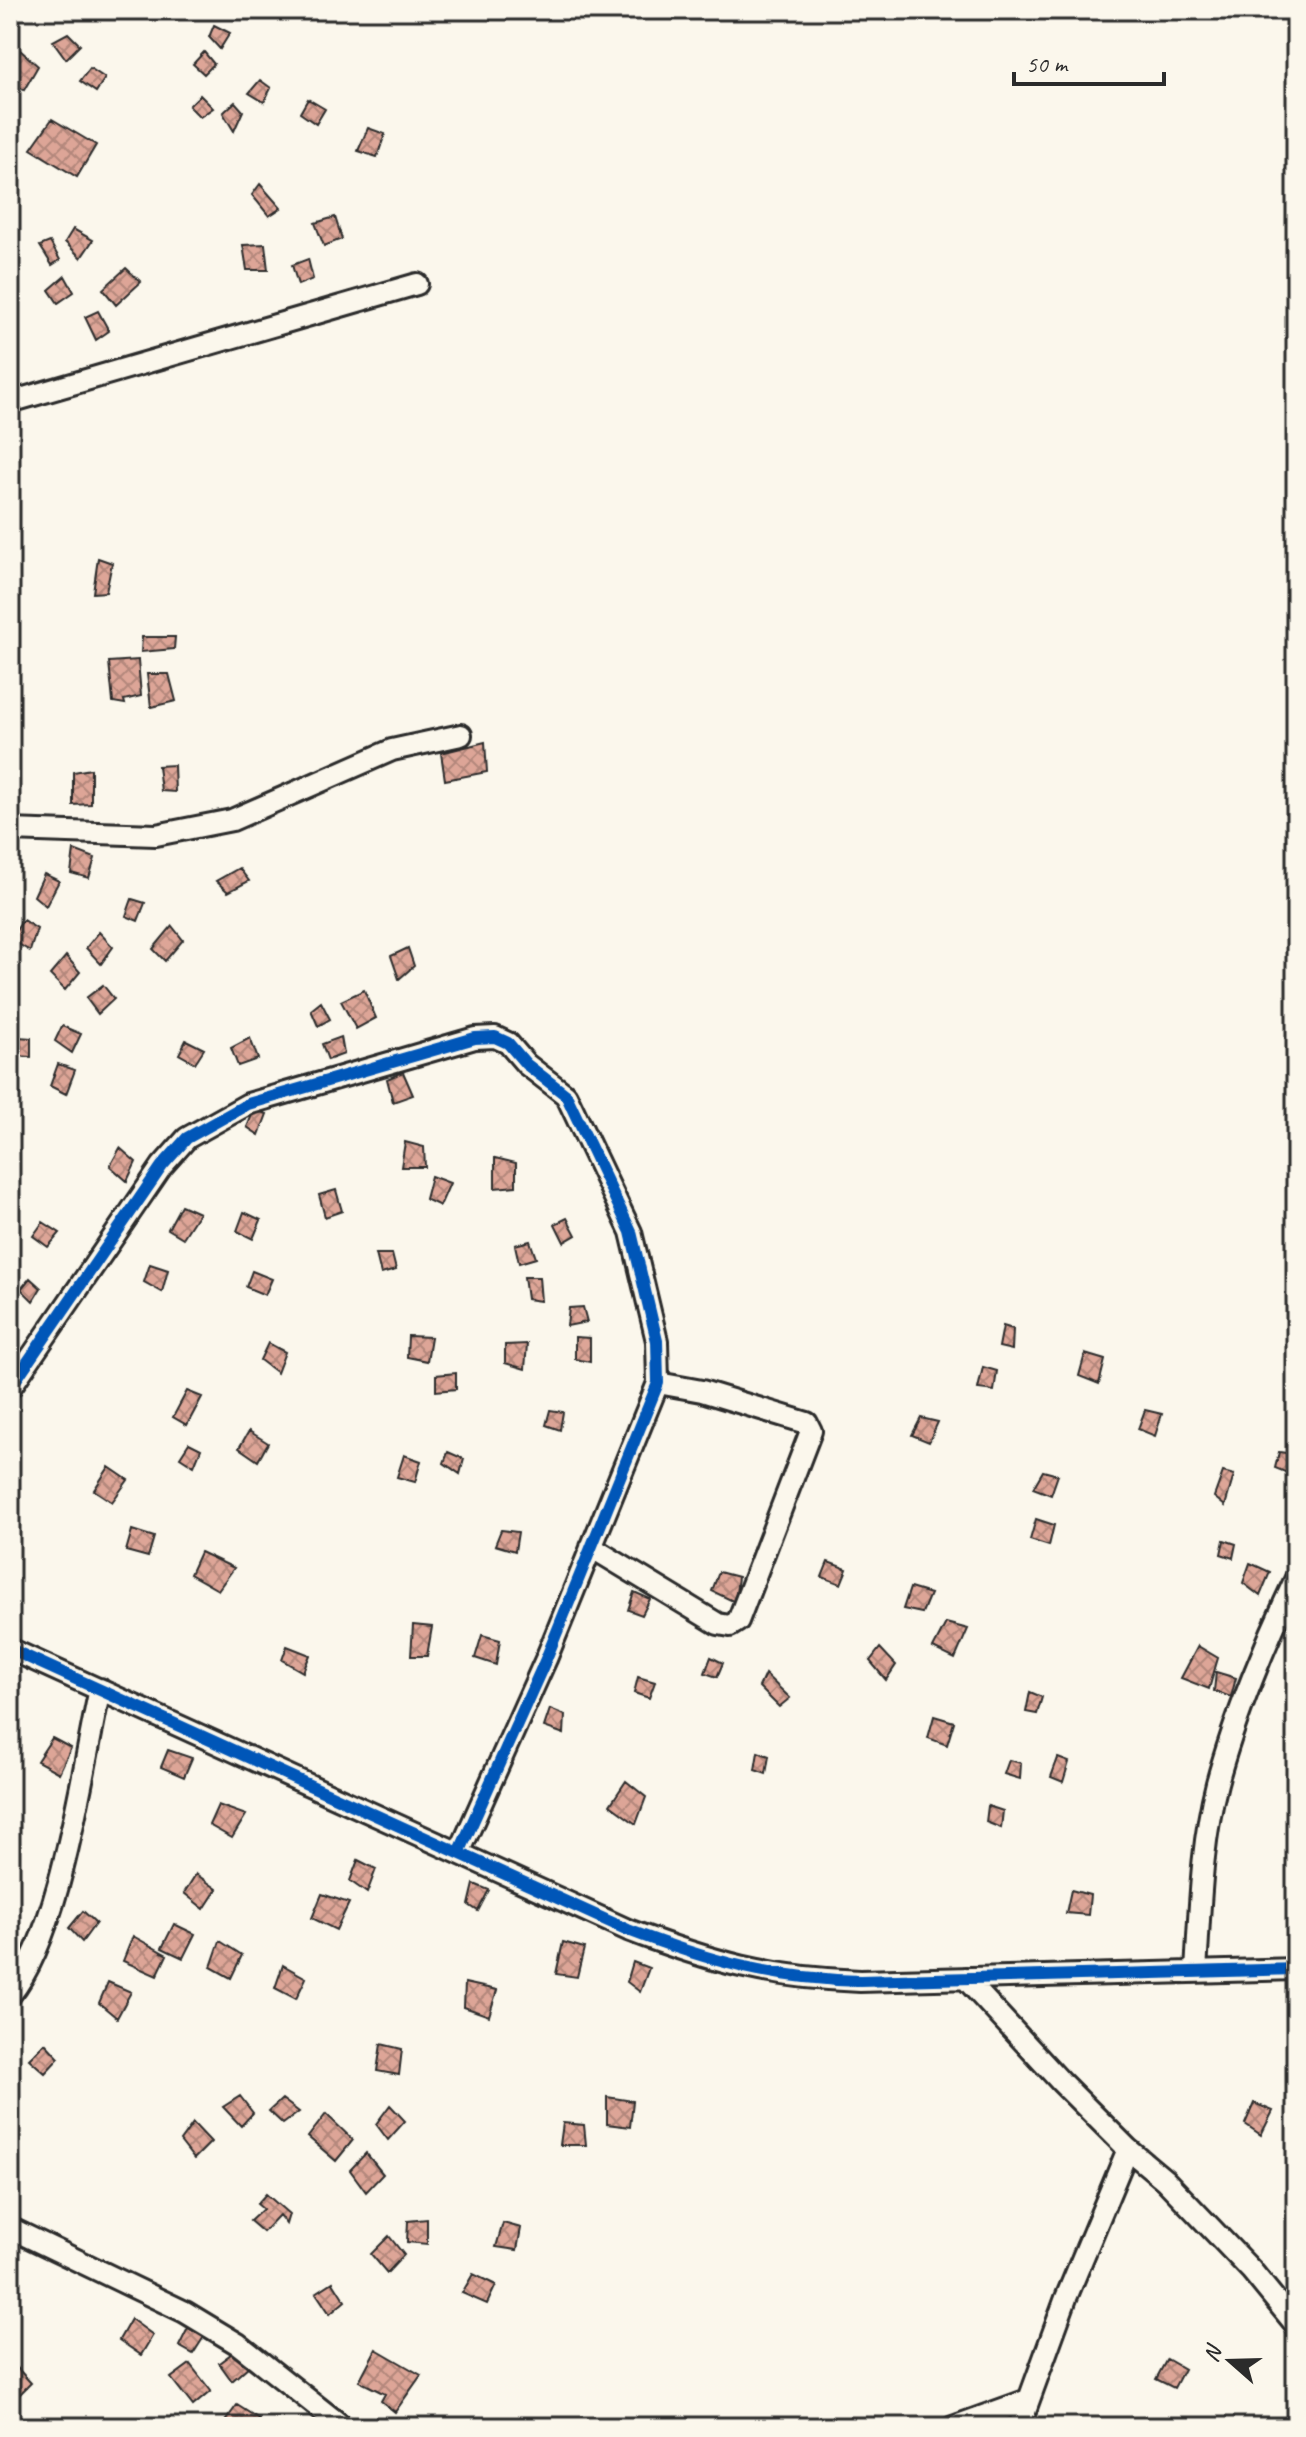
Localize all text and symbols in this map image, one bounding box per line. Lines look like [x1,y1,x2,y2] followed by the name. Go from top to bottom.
[1014,36,1164,86] scale bar
[1026,49,1069,79] text: 50 m
[1190,2321,1270,2401] north arrow
[1197,2340,1229,2366] text: N

